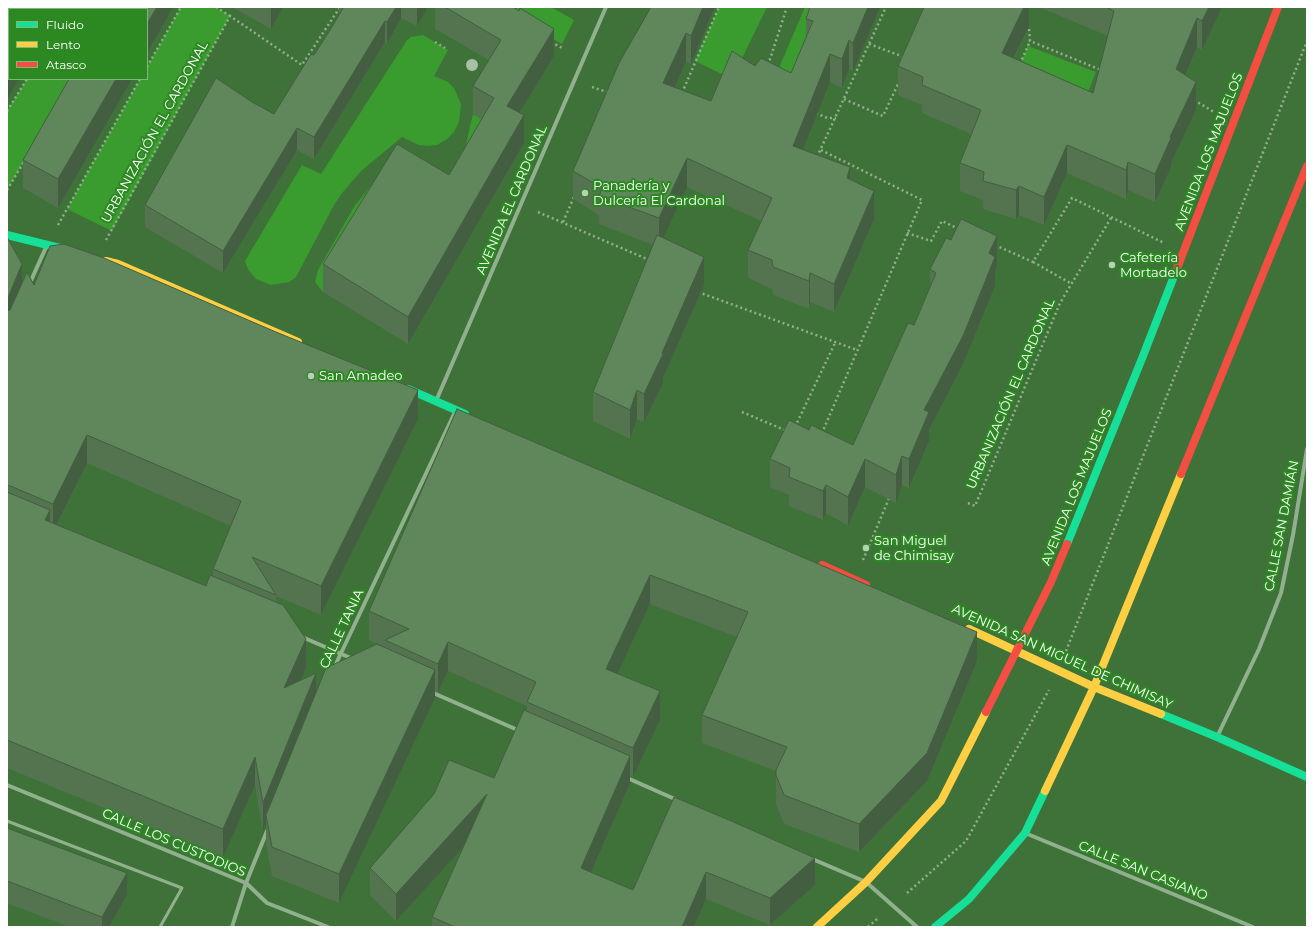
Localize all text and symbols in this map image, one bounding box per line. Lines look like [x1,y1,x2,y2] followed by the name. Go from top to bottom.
[8,8,148,80] legend
[46,17,84,32] text: Fluido
[46,37,81,52] text: Lento
[98,38,212,226] street label: URBANIZACIÓN EL CARDONAL
[46,57,86,72] text: Atasco
[1172,71,1246,233] street label: AVENIDA LOS MAJUELOS
[473,123,551,277] street label: AVENIDA EL CARDONAL
[593,178,725,209] place label: Panadería y Dulcería El Cardonal
[580,188,590,198] marker: Panadería y Dulcería El Cardonal
[1120,250,1187,281] place label: Cafetería Mortadelo
[1107,260,1117,270] marker: Cafetería Mortadelo
[964,296,1058,492] street label: URBANIZACIÓN EL CARDONAL
[319,368,402,384] place label: San Amadeo
[306,371,316,381] marker: San Amadeo
[1038,406,1116,568] street label: AVENIDA LOS MAJUELOS
[1262,459,1302,593] street label: CALLE SAN DAMIÁN
[874,533,954,564] place label: San Miguel de Chimisay
[861,543,871,553] marker: San Miguel de Chimisay
[317,587,367,671] street label: CALLE TANIA
[949,601,1175,713] street label: AVENIDA SAN MIGUEL DE CHIMISAY
[100,806,248,880] street label: CALLE LOS CUSTODIOS
[1076,838,1210,904] street label: CALLE SAN CASIANO

